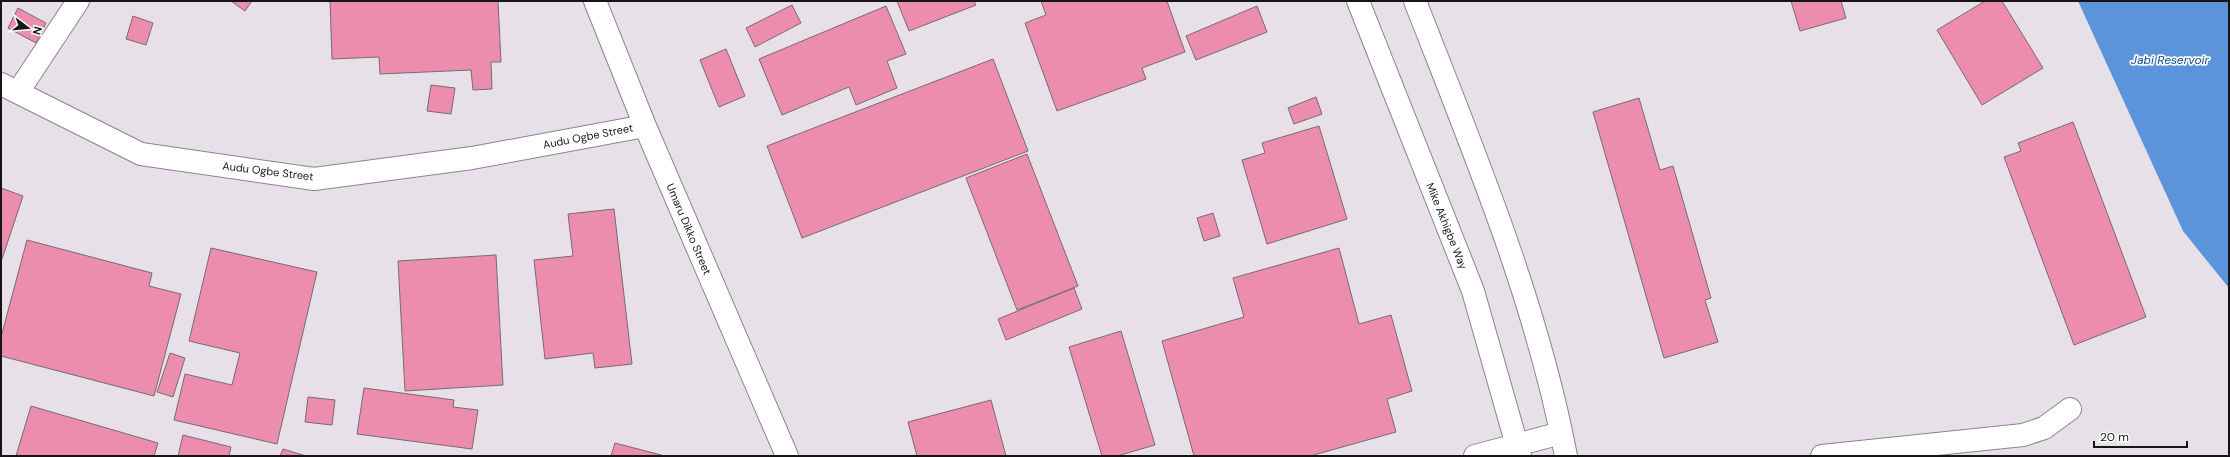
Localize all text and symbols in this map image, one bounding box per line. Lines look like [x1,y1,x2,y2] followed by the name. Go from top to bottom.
[8,8,48,48] north arrow
[30,25,45,37] text: N
[2131,52,2209,68] water label: Jabi Reservoir
[542,120,634,152] street label: Audu Ogbe Street
[222,158,314,184] street label: Audu Ogbe Street
[663,181,715,277] street label: Umaru Dikko Street
[1423,181,1471,271] street label: Mike Akhigbe Way
[2094,423,2187,449] scale bar
[2100,429,2129,445] text: 20 m

